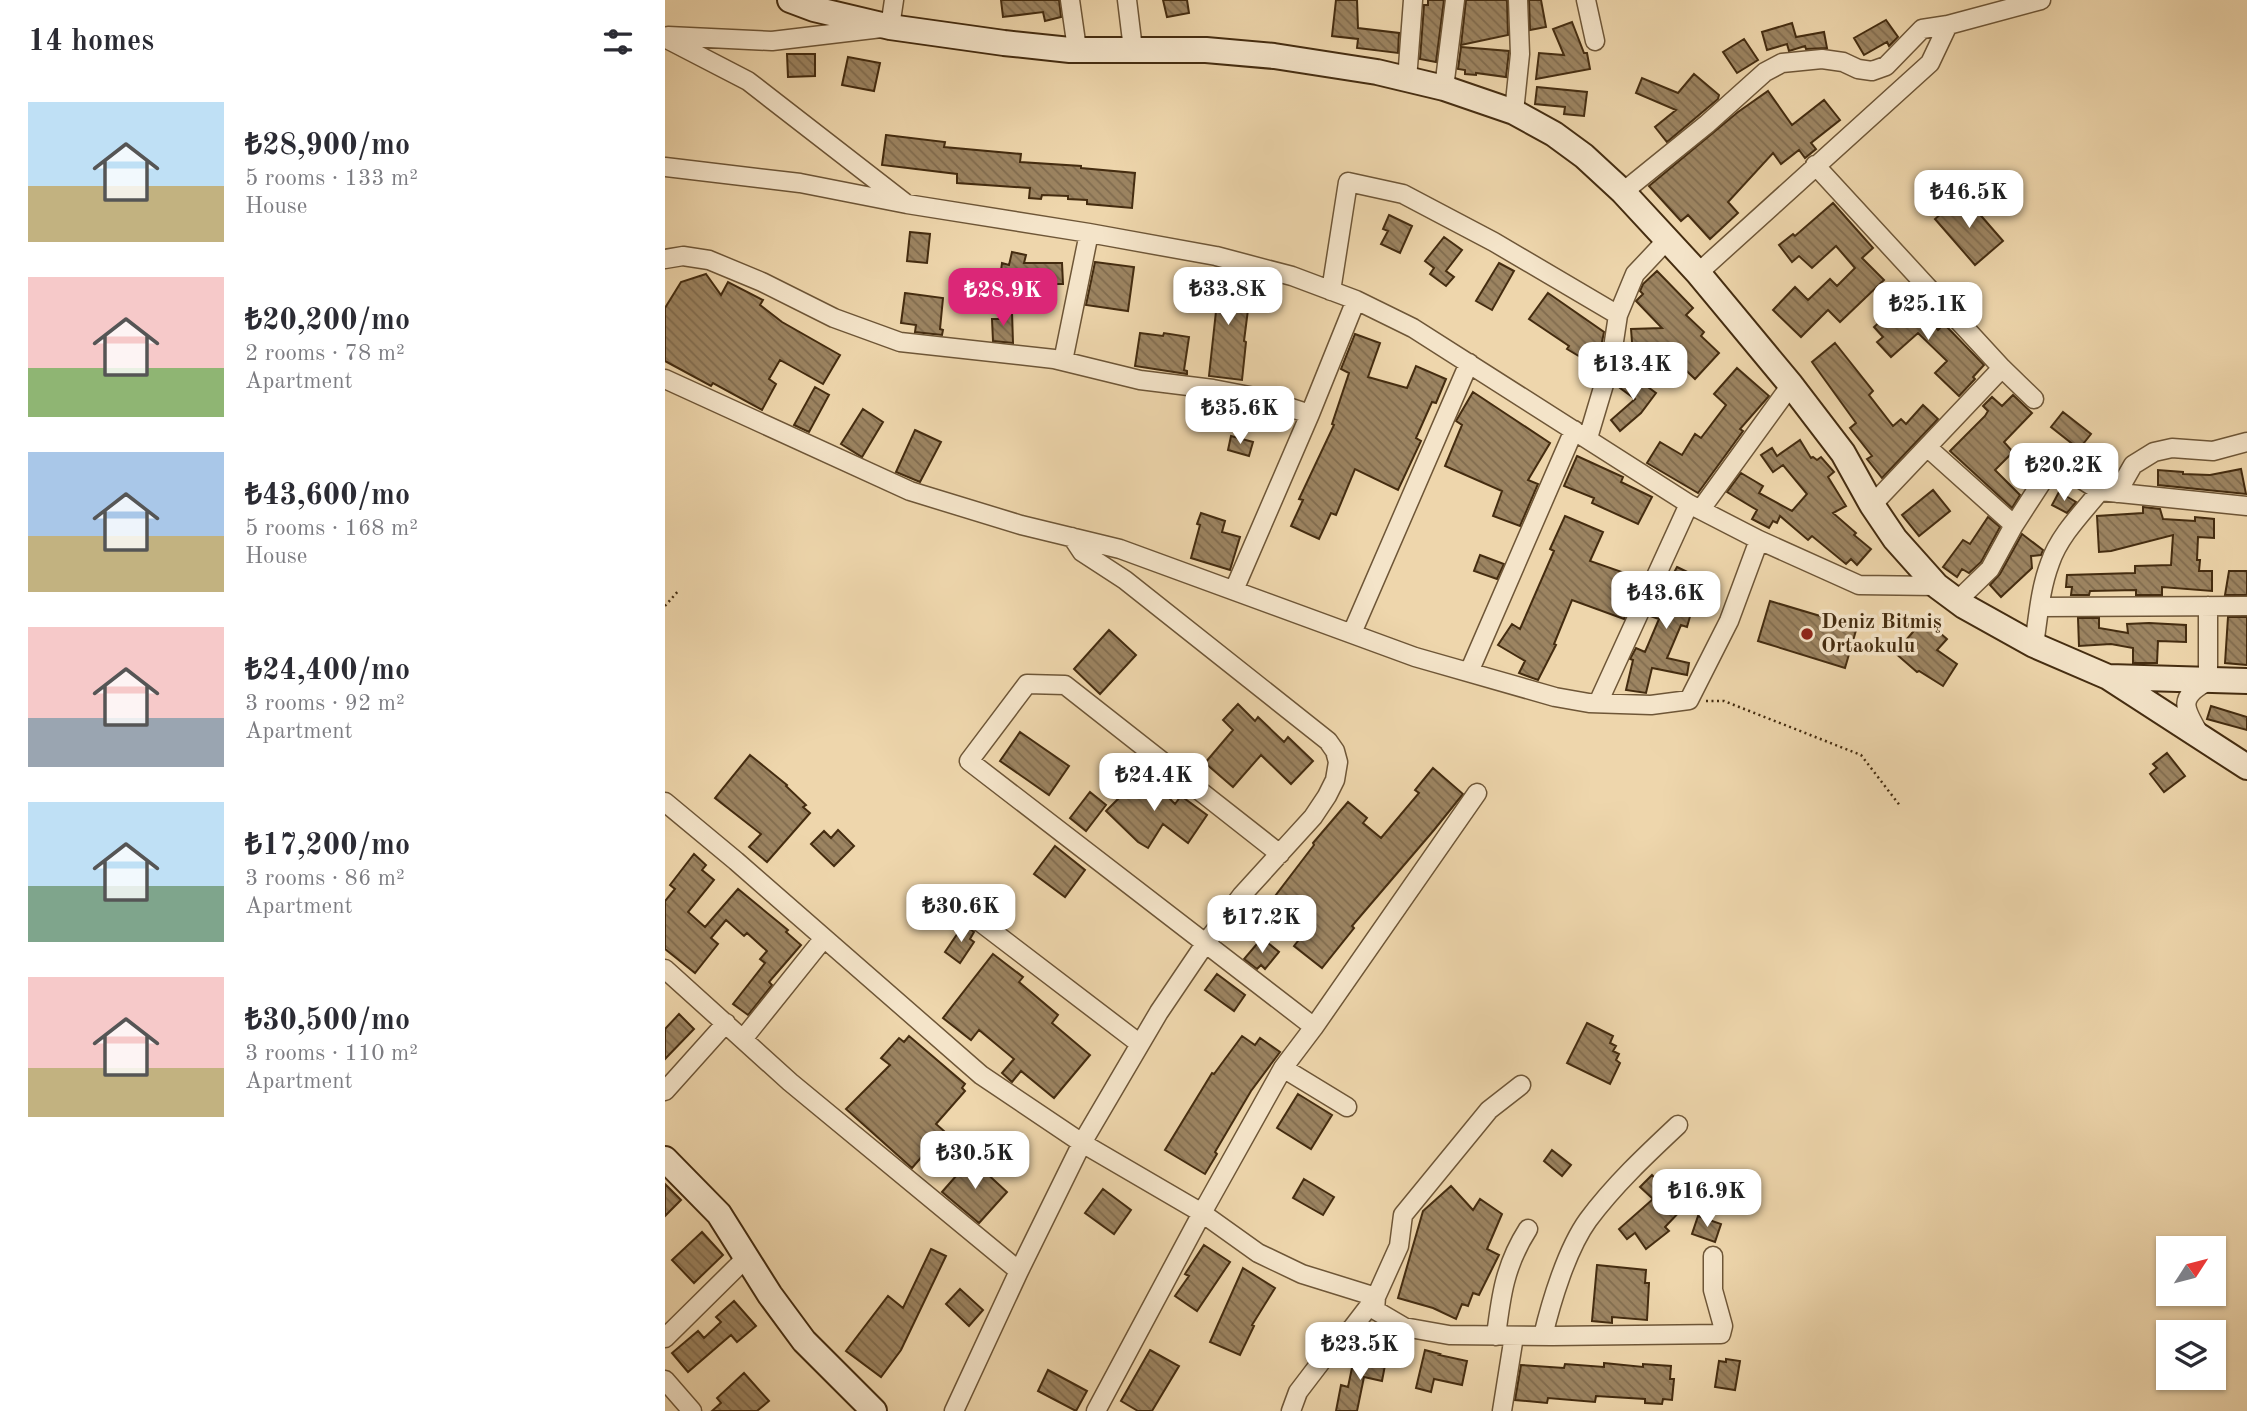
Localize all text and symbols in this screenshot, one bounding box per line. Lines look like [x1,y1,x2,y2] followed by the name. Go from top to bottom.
[599,23,637,61] icon: filters
[28,27,154,57] text: 14 homes
[84,130,168,214] icon: home
[245,131,410,161] text: ₺28,900/mo
[245,167,418,190] text: 5 rooms · 133 m²
[1912,170,2026,230] pin: ₺46.5K
[1930,181,2008,204] text: ₺46.5K
[245,195,307,218] text: House
[946,268,1060,328] pin: ₺28.9K
[1171,268,1285,327] pin: ₺33.8K
[1189,278,1267,301] text: ₺33.8K
[964,279,1042,302] text: ₺28.9K
[1871,282,1985,342] pin: ₺25.1K
[1889,293,1967,316] text: ₺25.1K
[84,305,168,389] icon: home
[245,306,410,336] text: ₺20,200/mo
[245,342,405,365] text: 2 rooms · 78 m²
[1576,342,1690,402] pin: ₺13.4K
[1594,353,1672,376] text: ₺13.4K
[245,370,353,393] text: Apartment
[1183,386,1297,446] pin: ₺35.6K
[1201,397,1279,420] text: ₺35.6K
[2007,444,2121,503] pin: ₺20.2K
[2025,454,2103,477] text: ₺20.2K
[84,480,168,564] icon: home
[245,481,410,511] text: ₺43,600/mo
[245,517,418,540] text: 5 rooms · 168 m²
[245,545,307,568] text: House
[1609,572,1723,631] pin: ₺43.6K
[1627,582,1705,605] text: ₺43.6K
[1821,612,1942,657] place label: Deniz Bitmiş Ortaokulu
[1799,626,1815,642] marker: Deniz Bitmiş Ortaokulu
[84,655,168,739] icon: home
[245,656,410,686] text: ₺24,400/mo
[245,692,405,715] text: 3 rooms · 92 m²
[245,720,353,743] text: Apartment
[1097,754,1211,813] pin: ₺24.4K
[1115,764,1193,787] text: ₺24.4K
[84,830,168,914] icon: home
[245,831,410,861] text: ₺17,200/mo
[245,867,405,890] text: 3 rooms · 86 m²
[904,884,1018,944] pin: ₺30.6K
[245,895,353,918] text: Apartment
[922,895,1000,918] text: ₺30.6K
[1205,895,1319,955] pin: ₺17.2K
[1223,906,1301,929] text: ₺17.2K
[84,1005,168,1089] icon: home
[245,1006,410,1036] text: ₺30,500/mo
[245,1042,418,1065] text: 3 rooms · 110 m²
[245,1070,353,1093] text: Apartment
[918,1132,1032,1191] pin: ₺30.5K
[936,1142,1014,1165] text: ₺30.5K
[1650,1170,1764,1229] pin: ₺16.9K
[1668,1180,1746,1203] text: ₺16.9K
[2156,1236,2226,1306] north arrow
[2156,1236,2226,1390] map controls
[2156,1320,2226,1390] button: layers
[1303,1322,1417,1382] pin: ₺23.5K
[1321,1333,1399,1356] text: ₺23.5K

